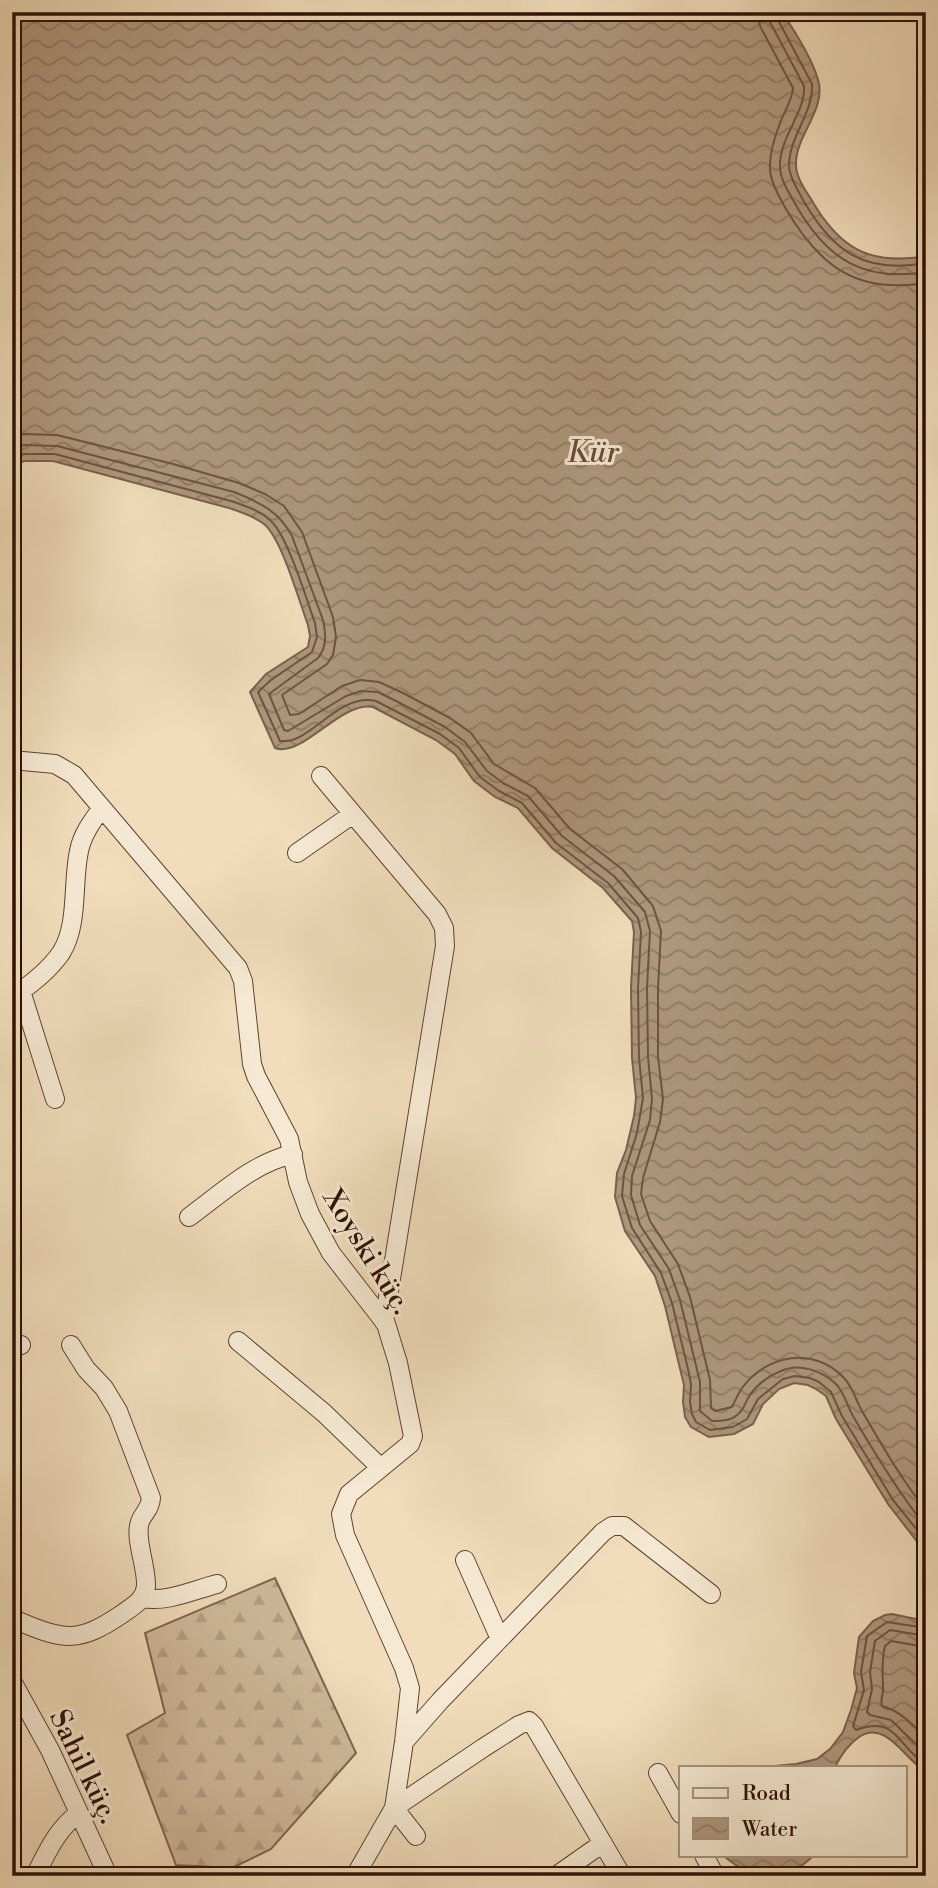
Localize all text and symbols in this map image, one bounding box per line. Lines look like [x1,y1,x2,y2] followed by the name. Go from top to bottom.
[567,434,620,472] water label: Kür
[314,1182,419,1321] street label: Xoyski küç.
[41,1704,126,1829] street label: Sahil küç.
[679,1766,906,1856] legend
[742,1781,791,1807] text: Road
[741,1817,797,1843] text: Water

